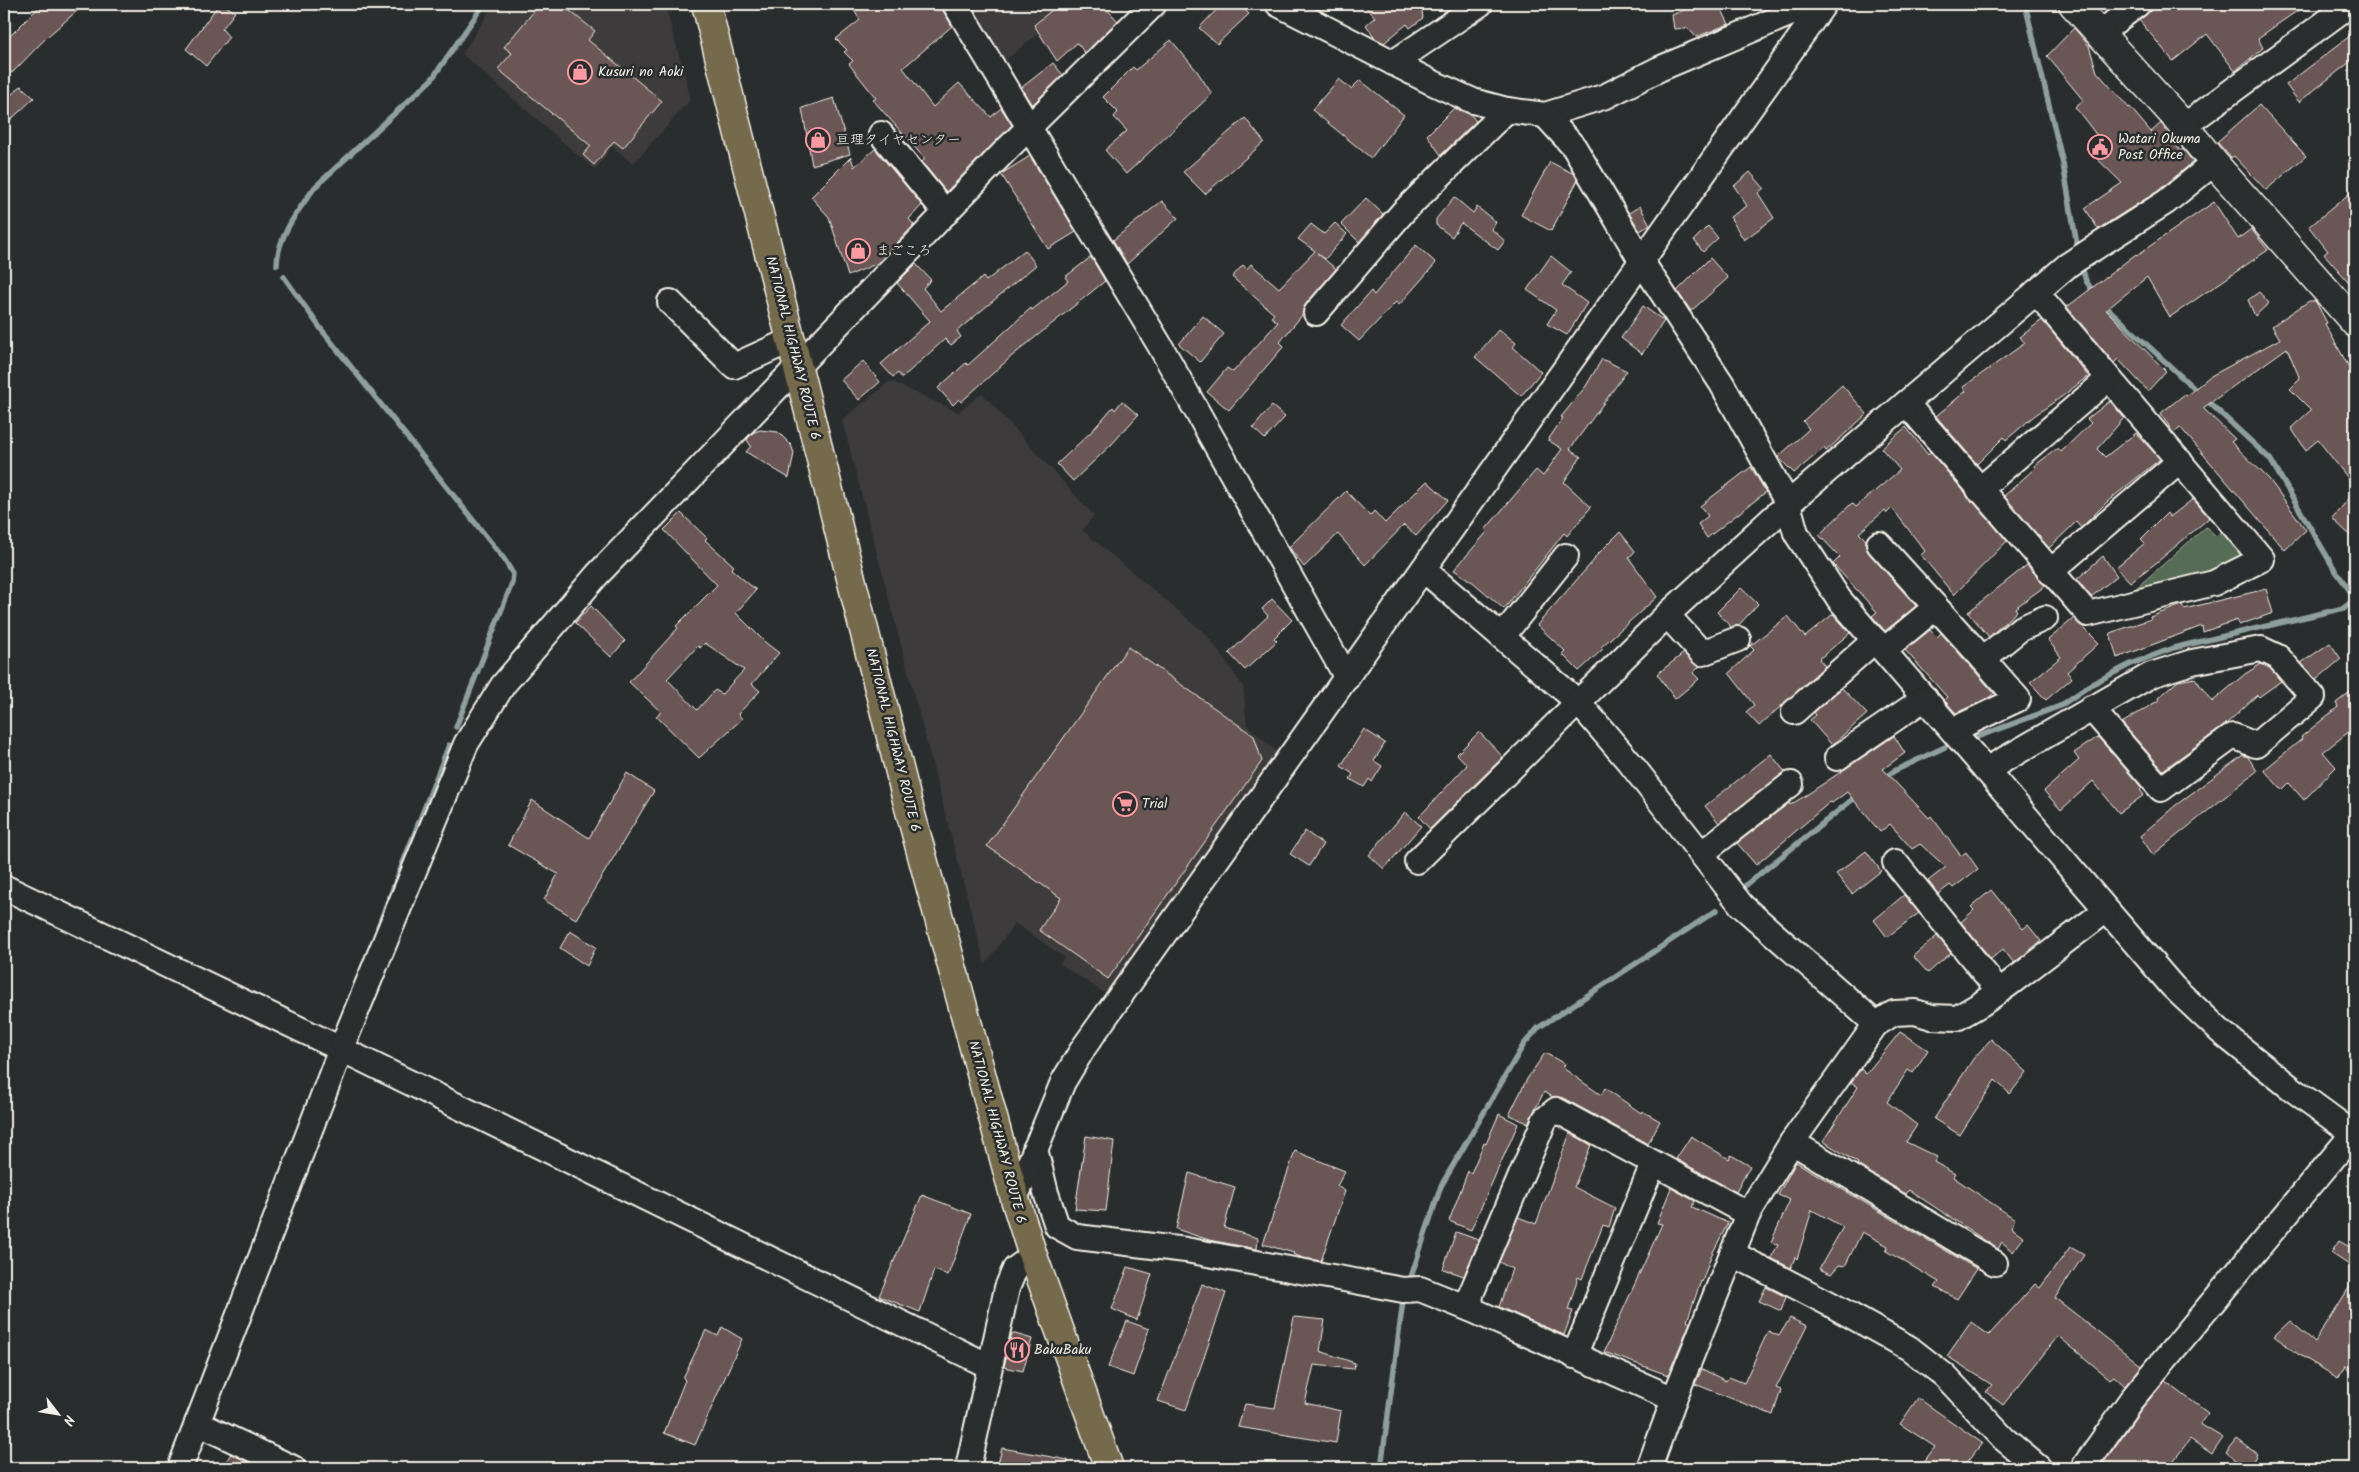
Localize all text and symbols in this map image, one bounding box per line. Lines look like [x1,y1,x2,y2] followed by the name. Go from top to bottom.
[567,59,593,85] shop icon: Kusuri no Aoki
[598,61,684,83] place label: Kusuri no Aoki
[805,127,831,153] shop icon: 亘理タイヤセンター
[2118,128,2201,166] place label: Watari Okuma Post Office
[836,129,961,151] place label: 亘理タイヤセンター
[2087,134,2113,160] public building icon: Watari Okuma Post Office
[845,238,871,264] shop icon: まごころ
[876,240,932,262] place label: まごころ
[760,254,826,442] street label: NATIONAL HIGHWAY ROUTE 6
[860,646,926,834] street label: NATIONAL HIGHWAY ROUTE 6
[1112,791,1138,817] supermarket icon: Trial
[1142,793,1168,815] place label: Trial
[962,1038,1032,1226] street label: NATIONAL HIGHWAY ROUTE 6
[1004,1337,1030,1363] restaurant icon: BakuBaku
[1034,1339,1092,1361] place label: BakuBaku
[32,1390,82,1440] north arrow
[56,1411,80,1430] text: N

